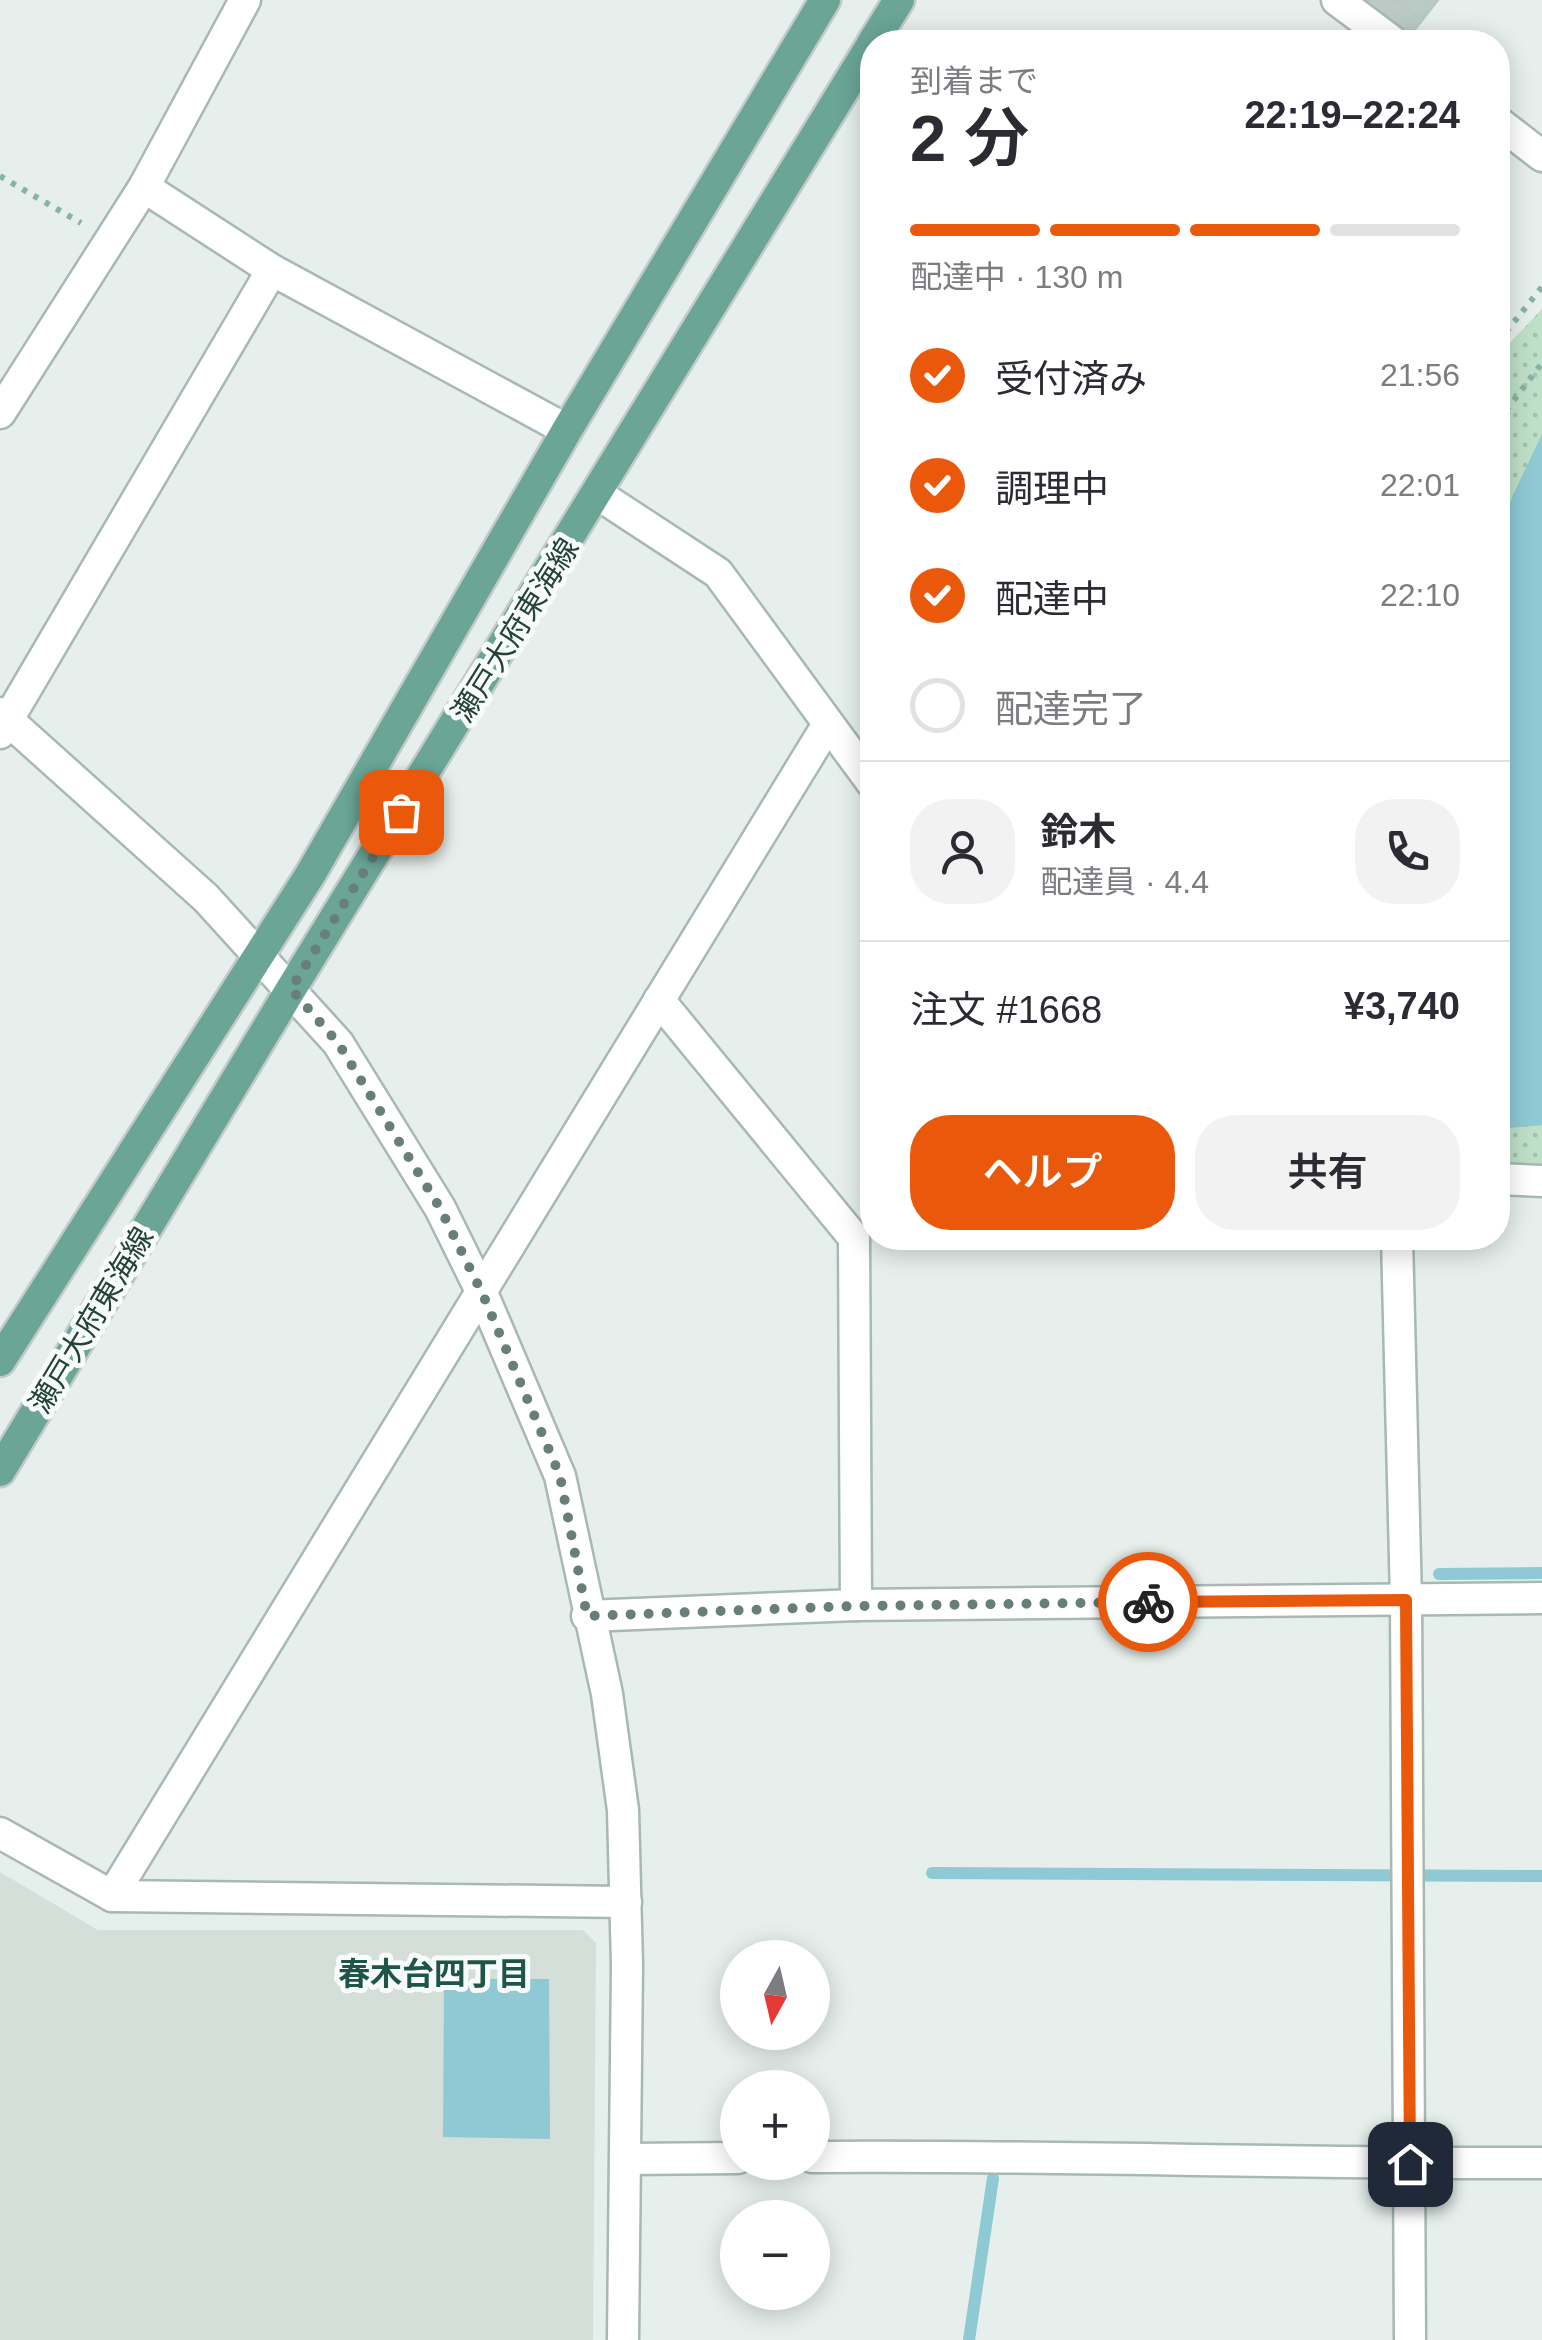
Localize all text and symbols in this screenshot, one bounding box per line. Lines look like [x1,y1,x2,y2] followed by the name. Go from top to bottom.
[910,63,1038,99] text: 到着まで
[1244,94,1460,136] text: 22:19–22:24
[910,102,1029,175] text: 2 分
[910,259,1123,295] text: 配達中 · 130 m
[910,348,965,403] icon: check
[1380,357,1460,393] text: 21:56
[995,358,1147,400] text: 受付済み
[910,458,965,513] icon: check
[1380,467,1460,503] text: 22:01
[995,468,1109,510] text: 調理中
[445,532,585,728] street label: 瀬戸大府東海線
[910,568,965,623] icon: check
[1380,577,1460,613] text: 22:10
[995,578,1109,620] text: 配達中
[995,688,1147,730] text: 配達完了
[359,770,444,855] pin
[374,785,429,840] icon: bag
[910,799,1015,904] button: person
[1355,799,1460,904] button: phone
[1040,811,1116,853] text: 鈴木
[1040,864,1209,900] text: 配達員 · 4.4
[1344,985,1460,1027] text: ¥3,740
[910,989,1102,1031] text: 注文 #1668
[910,1115,1175,1230] button: ヘルプ
[1195,1115,1460,1230] button: 共有
[23,1221,159,1419] street label: 瀬戸大府東海線
[1098,1552,1198,1652] courier
[1121,1575,1176,1630] icon: bike
[720,1940,830,2050] north arrow
[720,1940,830,2310] map controls
[338,1956,530,1992] district label: 春木台四丁目
[720,2070,830,2180] button: +
[1368,2122,1453,2207] pin
[1383,2137,1438,2192] icon: home
[720,2200,830,2310] button: −

